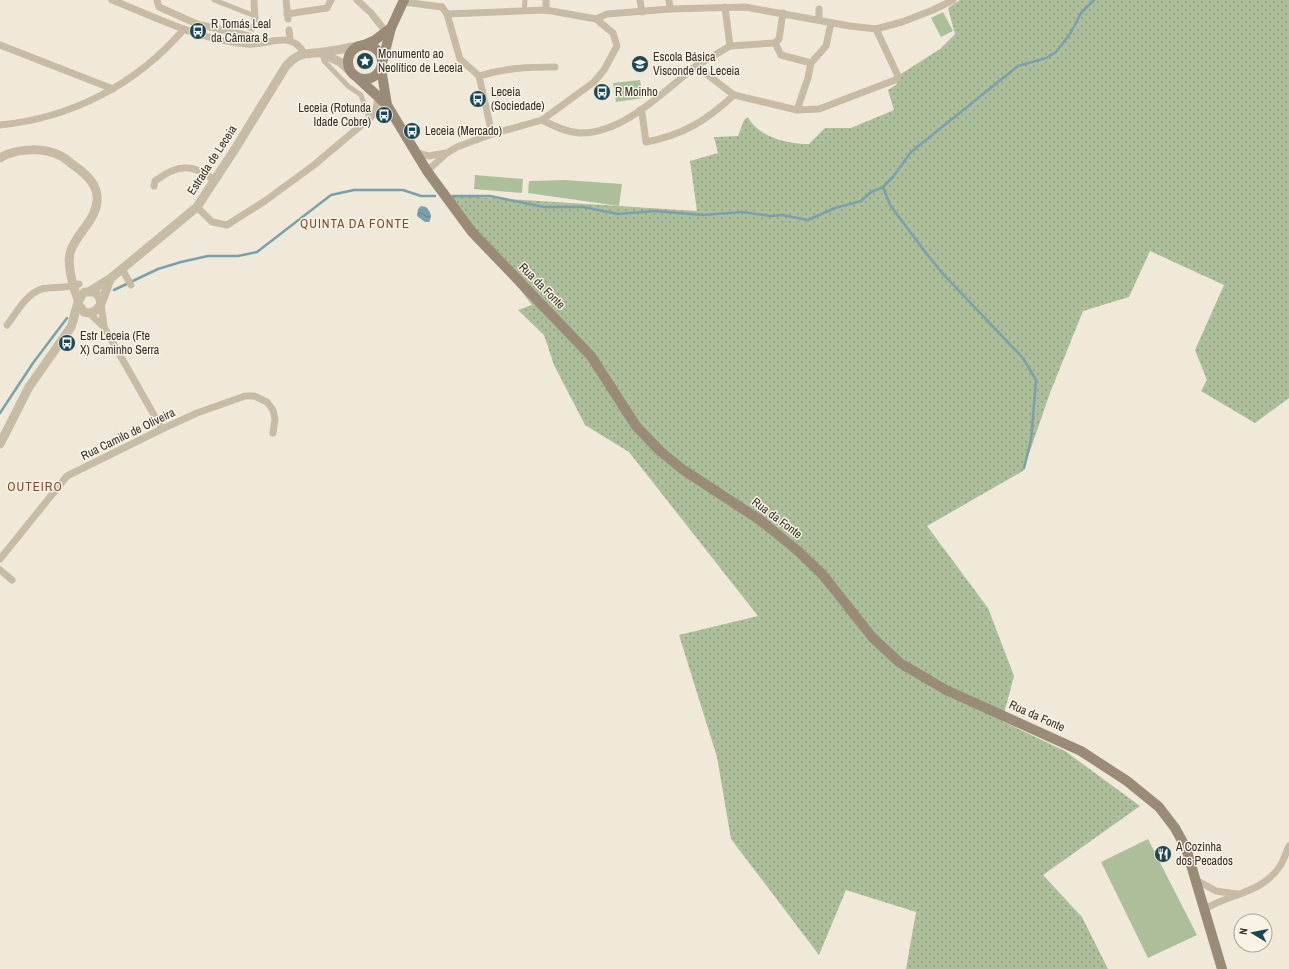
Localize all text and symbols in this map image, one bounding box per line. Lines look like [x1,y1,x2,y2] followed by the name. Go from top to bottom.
[211,16,271,46] place label: R Tomás Leal da Câmara 8
[188,21,208,41] bus stop icon: R Tomás Leal da Câmara 8
[378,46,463,76] place label: Monumento ao Neolítico de Leceia
[653,49,740,79] place label: Escola Básica Visconde de Leceia
[355,51,375,71] place icon: Monumento ao Neolítico de Leceia
[630,54,650,74] school or university icon: Escola Básica Visconde de Leceia
[592,82,612,102] bus stop icon: R Moinho
[491,84,545,114] place label: Leceia (Sociedade)
[615,84,658,100] place label: R Moinho
[468,89,488,109] bus stop icon: Leceia (Sociedade)
[298,100,372,130] place label: Leceia (Rotunda Idade Cobre)
[374,105,394,125] bus stop icon: Leceia (Rotunda Idade Cobre)
[402,121,422,141] bus stop icon: Leceia (Mercado)
[184,122,241,198] street label: Estrada de Leceia
[425,123,502,139] place label: Leceia (Mercado)
[300,215,410,232] district label: QUINTA DA FONTE
[515,259,569,313] street label: Rua da Fonte
[80,328,160,358] place label: Estr Leceia (Fte X) Caminho Serra
[57,333,77,353] bus stop icon: Estr Leceia (Fte X) Caminho Serra
[78,404,178,464] street label: Rua Camilo de Oliveira
[7,478,63,495] district label: OUTEIRO
[749,494,805,542] street label: Rua da Fonte
[1007,697,1067,735] street label: Rua da Fonte
[1175,839,1233,869] place label: A Cozinha dos Pecados
[1153,844,1173,864] restaurant icon: A Cozinha dos Pecados
[1233,913,1273,953] north arrow
[1236,927,1251,936] text: N

